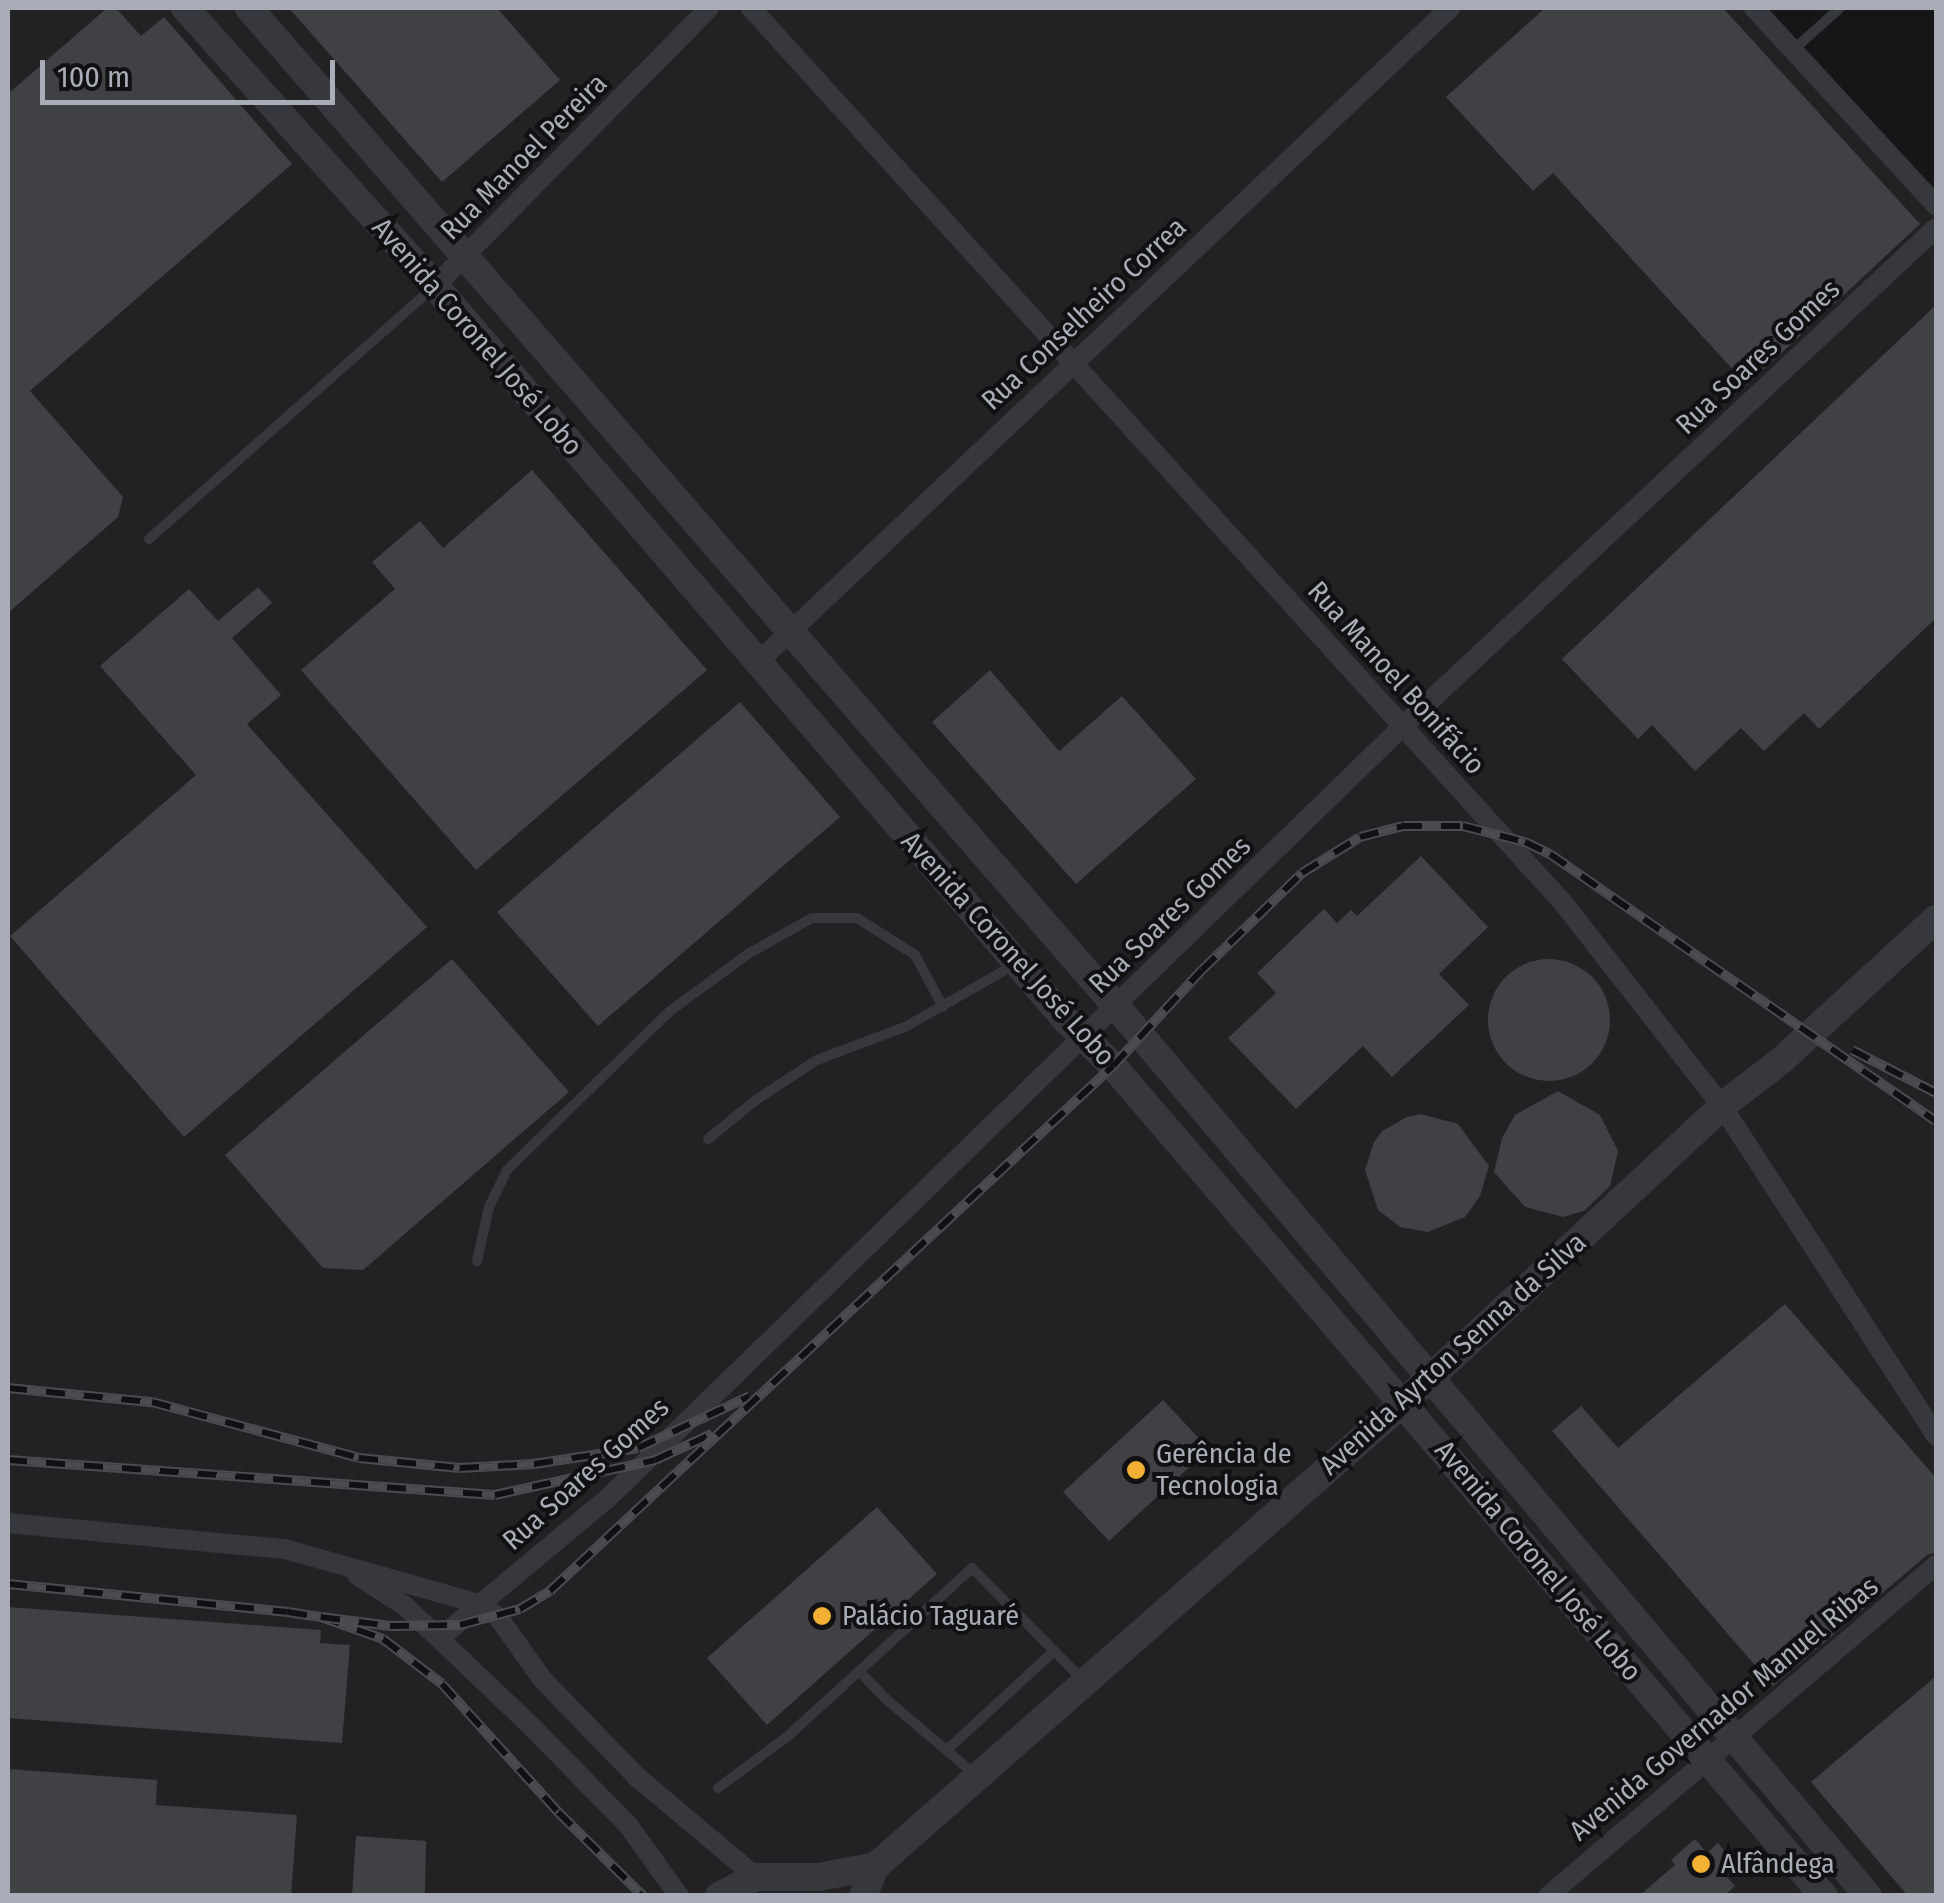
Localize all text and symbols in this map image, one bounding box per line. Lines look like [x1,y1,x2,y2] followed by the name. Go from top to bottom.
[45,40,340,102] scale bar
[57,59,130,95] text: 100 m
[434,67,614,247] street label: Rua Manoel Pereira
[365,211,589,463] street label: Avenida Coronel José Lobo
[975,211,1193,417] street label: Rua Conselheiro Correa
[1669,273,1847,441] street label: Rua Soares Gomes
[1300,574,1492,782] street label: Rua Manoel Bonifácio
[894,825,1122,1073] street label: Avenida Coronel José Lobo
[1082,829,1258,1001] street label: Rua Soares Gomes
[1313,1226,1593,1482] street label: Avenida Ayrton Senna da Silva
[496,1391,676,1557] street label: Rua Soares Gomes
[1428,1434,1648,1688] street label: Avenida Coronel José Lobo
[1156,1437,1292,1503] place label: Gerência de Tecnologia
[1125,1459,1147,1481] marker: Gerência de Tecnologia
[1563,1570,1885,1848] street label: Avenida Governador Manuel Ribas
[842,1599,1019,1633] place label: Palácio Taguaré
[811,1605,833,1627] marker: Palácio Taguaré
[1721,1847,1835,1881] place label: Alfândega
[1690,1853,1712,1875] marker: Alfândega

